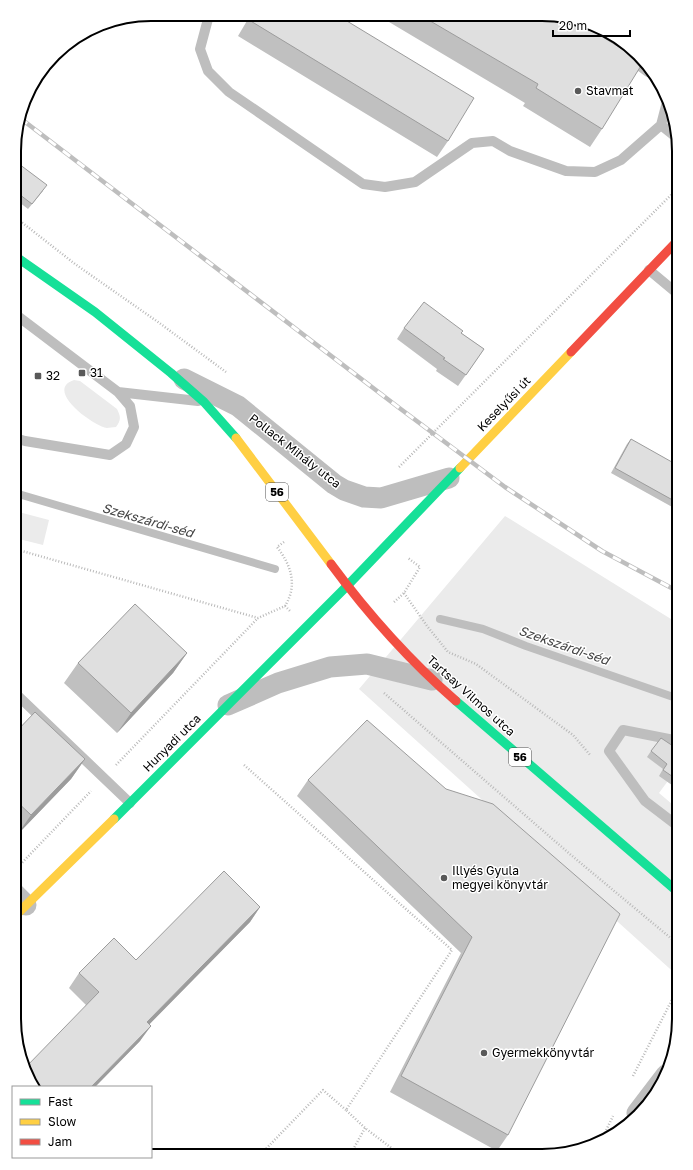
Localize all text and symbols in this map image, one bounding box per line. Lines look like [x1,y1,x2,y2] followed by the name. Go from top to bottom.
[553,12,630,38] scale bar
[559,18,587,33] text: 20 m
[586,83,634,98] place label: Stavmat
[573,86,583,96] marker: Stavmat
[90,365,103,380] place label: 31
[46,368,60,383] place label: 32
[77,368,87,378] marker: 31
[33,371,43,381] marker: 32
[474,373,534,434] street label: Keselyűsi út
[247,410,344,491] street label: Pollack Mihály utca
[266,483,288,501] road number: 56
[100,499,197,541] water label: Szekszárdi-séd
[517,622,613,669] water label: Szekszárdi-séd
[424,652,518,739] street label: Tartsay Vilmos utca
[140,711,204,775] street label: Hunyadi utca
[509,748,531,766] road number: 56
[452,863,548,892] place label: Illyés Gyula megyei könyvtár
[439,873,449,883] marker: Illyés Gyula megyei könyvtár
[492,1045,595,1060] place label: Gyermekkönyvtár
[479,1048,489,1058] marker: Gyermekkönyvtár
[12,1086,152,1158] legend
[48,1094,73,1109] text: Fast
[48,1114,76,1129] text: Slow
[48,1134,72,1149] text: Jam

